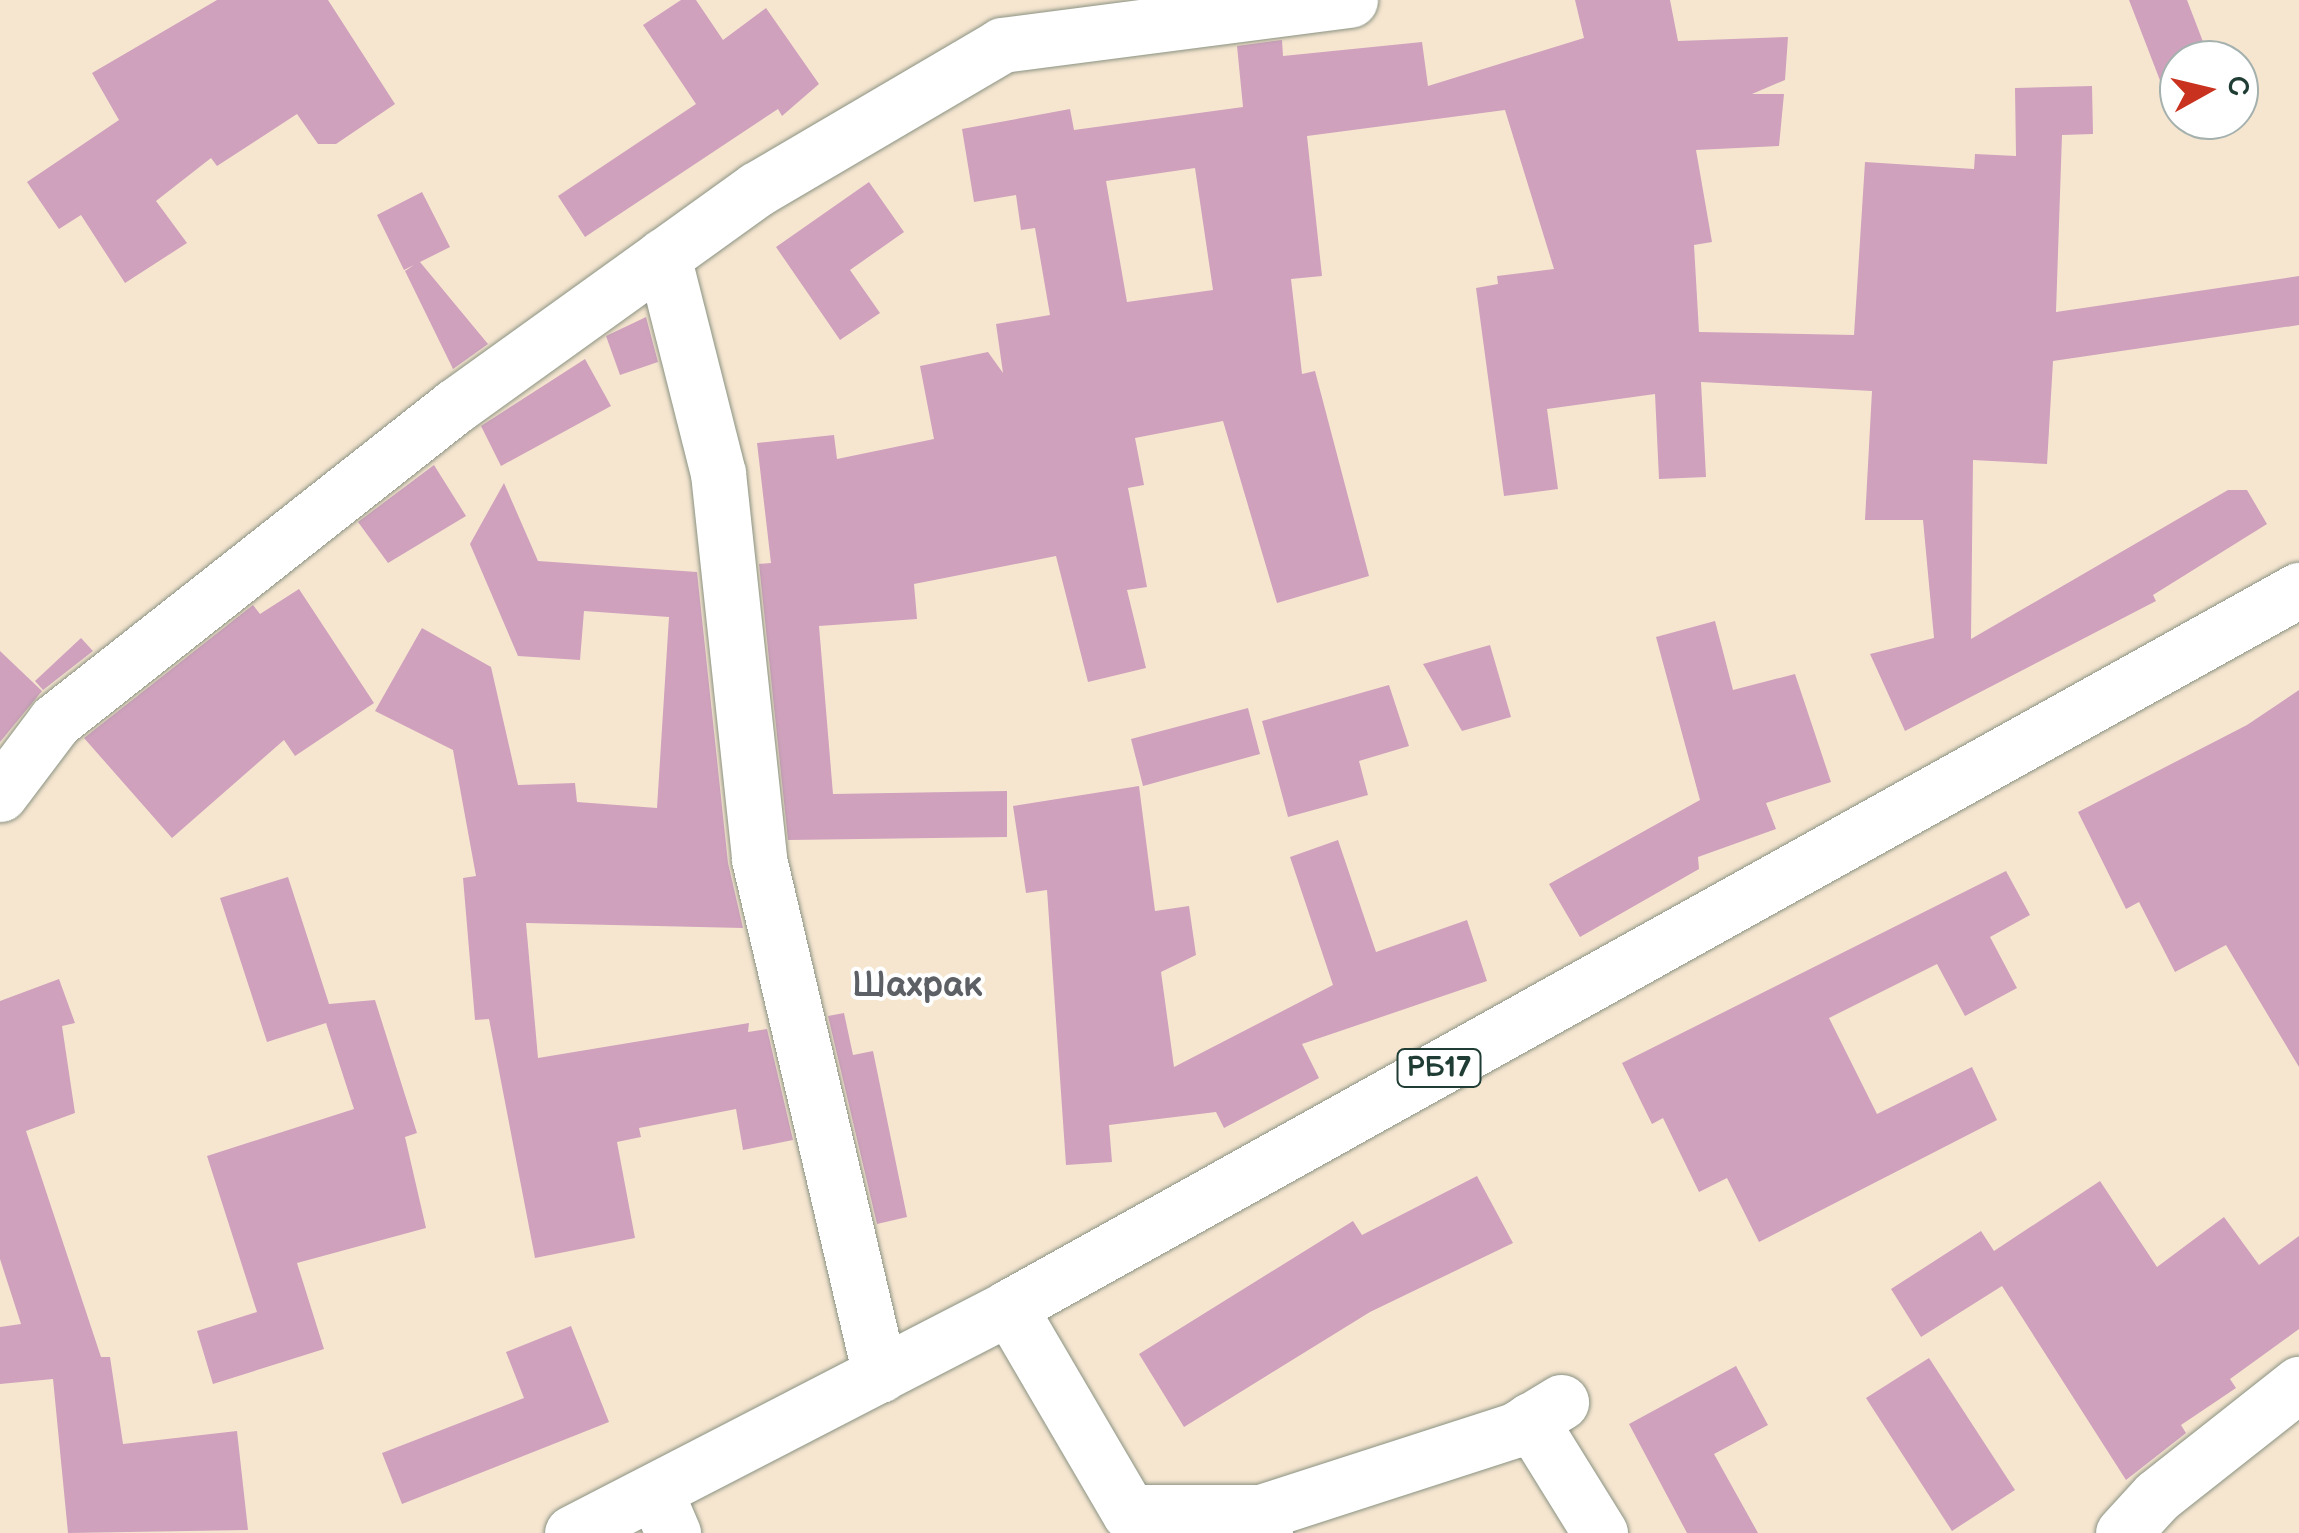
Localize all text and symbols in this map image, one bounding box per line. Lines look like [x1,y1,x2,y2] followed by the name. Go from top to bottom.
[2159,40,2259,140] north arrow
[2220,74,2255,98] text: С
[852,965,982,1007] district label: Шахрак
[1396,1045,1482,1091] road number: РБ17

